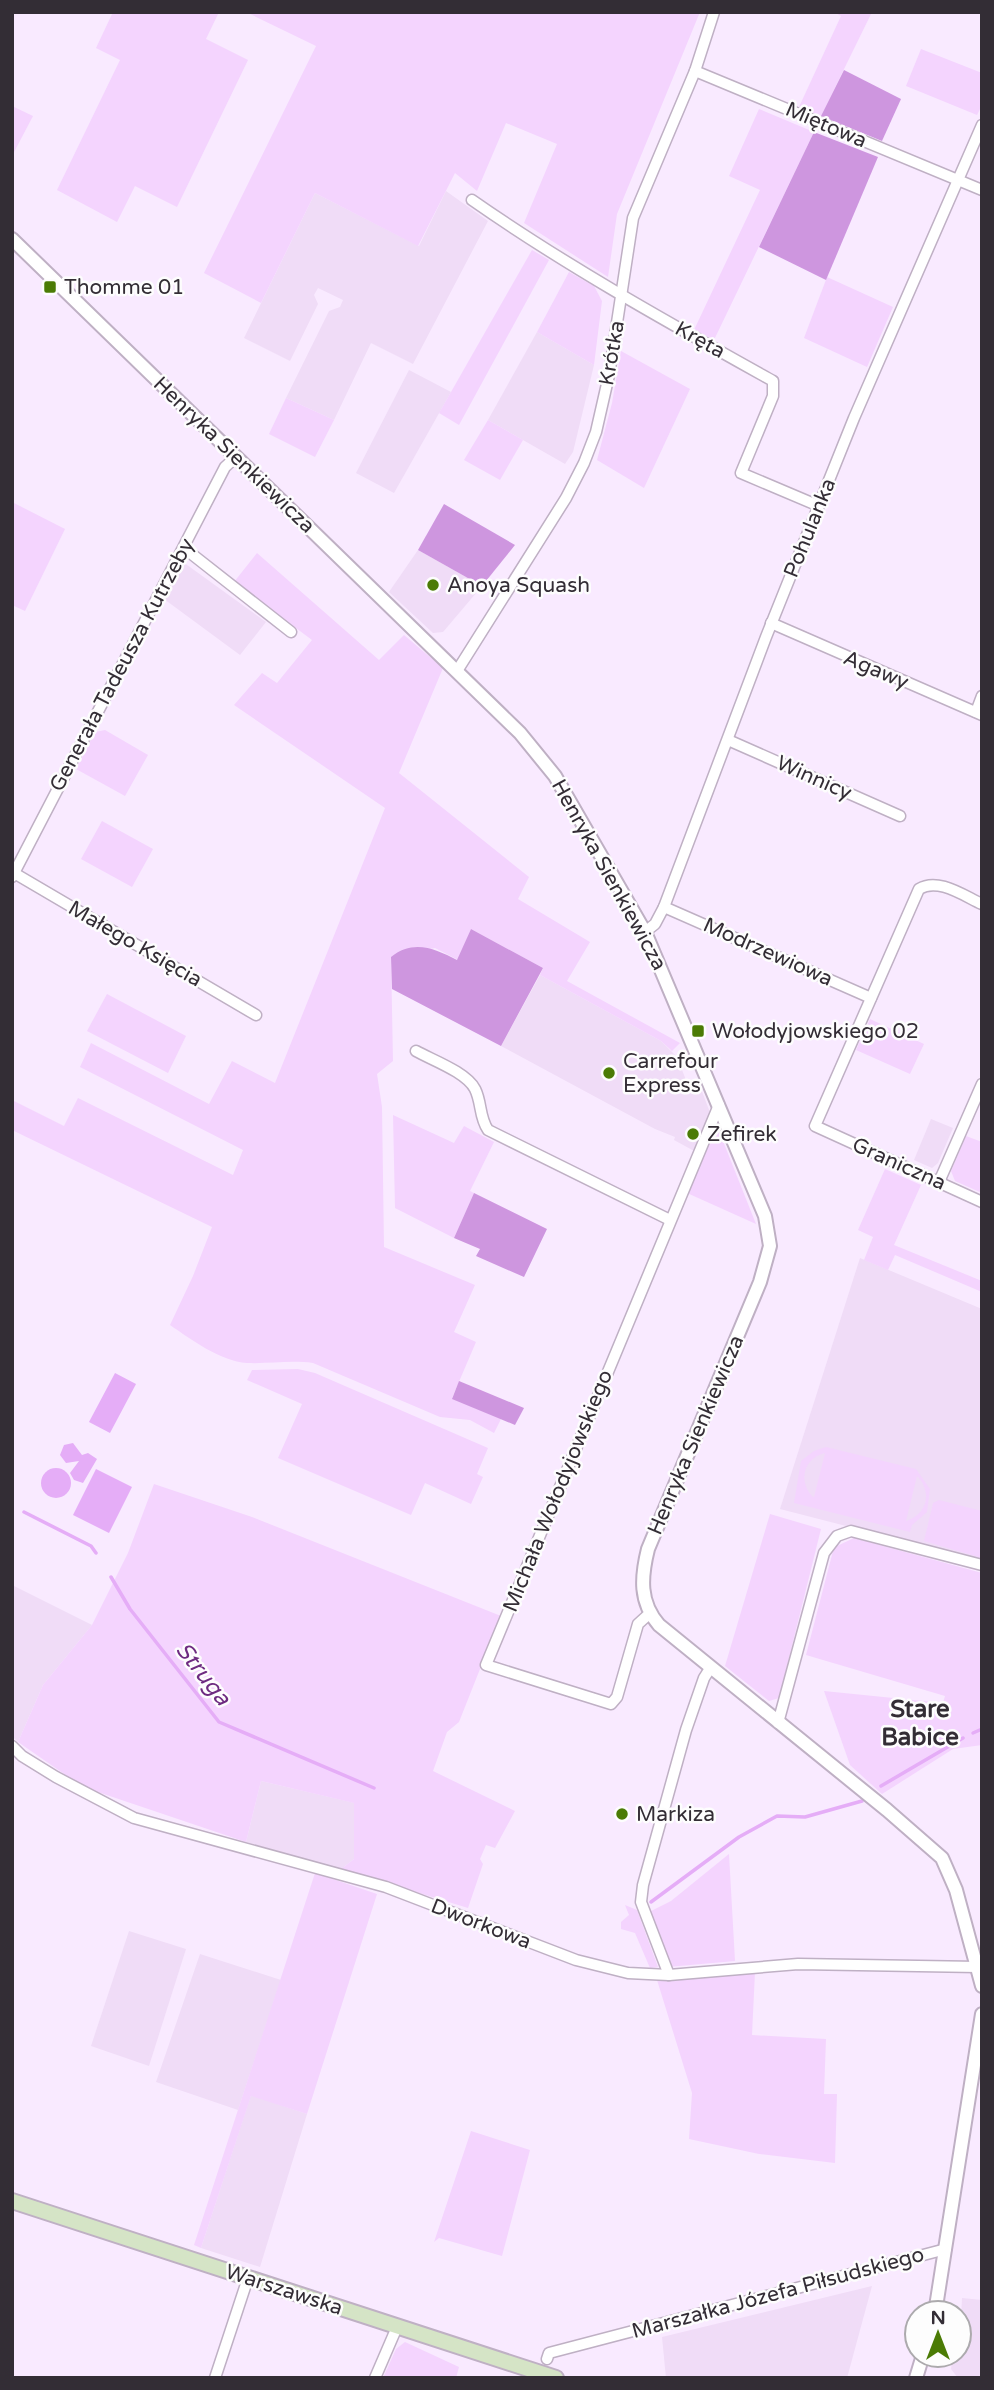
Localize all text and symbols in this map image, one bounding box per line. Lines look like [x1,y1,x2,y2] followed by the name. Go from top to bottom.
[782,97,870,153] street label: Miętowa
[64,275,185,300] place label: Thomme 01
[42,279,58,295] marker: Thomme 01
[671,316,729,364] street label: Kręta
[594,319,630,387] street label: Krótka
[148,372,320,538] street label: Henryka Sienkiewicza
[779,475,841,581] street label: Pohulanka
[44,534,200,796] street label: Generała Tadeusza Kutrzeby
[447,573,590,598] place label: Anoya Squash
[425,577,441,593] marker: Anoya Squash
[840,645,912,695] street label: Agawy
[773,750,855,806] street label: Winnicy
[546,775,672,975] street label: Henryka Sienkiewicza
[64,896,206,992] street label: Małego Księcia
[699,912,837,992] street label: Modrzewiowa
[712,1019,919,1044] place label: Wołodyjowskiego 02
[690,1023,706,1039] marker: Wołodyjowskiego 02
[623,1049,718,1098] place label: Carrefour Express
[601,1065,617,1081] marker: Carrefour Express
[707,1122,777,1147] place label: Zefirek
[685,1126,701,1142] marker: Zefirek
[848,1132,950,1196] street label: Graniczna
[643,1331,749,1539] street label: Henryka Sienkiewicza
[498,1366,618,1616] street label: Michała Wołodyjowskiego
[170,1637,237,1712] water label: Struga
[881,1695,959,1752] district label: Stare Babice
[636,1802,715,1827] place label: Markiza
[614,1806,630,1822] marker: Markiza
[427,1893,535,1955] street label: Dworkowa
[629,2242,927,2344] street label: Marszałka Józefa Piłsudskiego
[222,2259,346,2321] street label: Warszawska
[903,2299,973,2369] north arrow
[930,2307,946,2329] text: N

